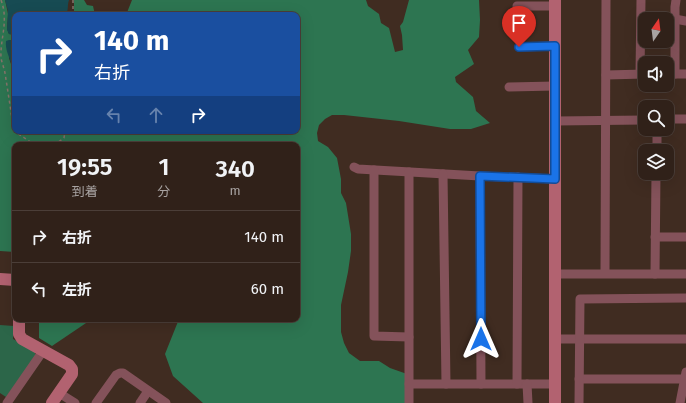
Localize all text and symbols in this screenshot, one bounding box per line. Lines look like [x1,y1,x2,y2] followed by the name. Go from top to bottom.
[502,6,536,47] pin
[508,12,530,34] icon: arrive
[638,12,674,48] north arrow
[638,12,674,180] map controls
[94,24,170,57] text: 140 m
[28,28,80,80] icon: right
[638,56,674,92] button: sound
[94,62,130,84] text: 右折
[638,100,674,136] button: search
[103,104,125,126] icon: left
[145,104,167,126] icon: ahead
[187,104,209,126] icon: right
[638,144,674,180] button: layers
[57,153,112,181] text: 19:55
[158,153,169,181] text: 1
[215,155,255,183] text: 340
[230,183,241,198] text: m
[72,184,98,199] text: 到着
[157,184,170,199] text: 分
[28,226,50,248] icon: right
[244,228,284,246] text: 140 m
[62,229,92,247] text: 右折
[28,278,50,300] icon: left
[251,280,284,298] text: 60 m
[62,281,92,299] text: 左折
[460,318,502,360] position arrow

